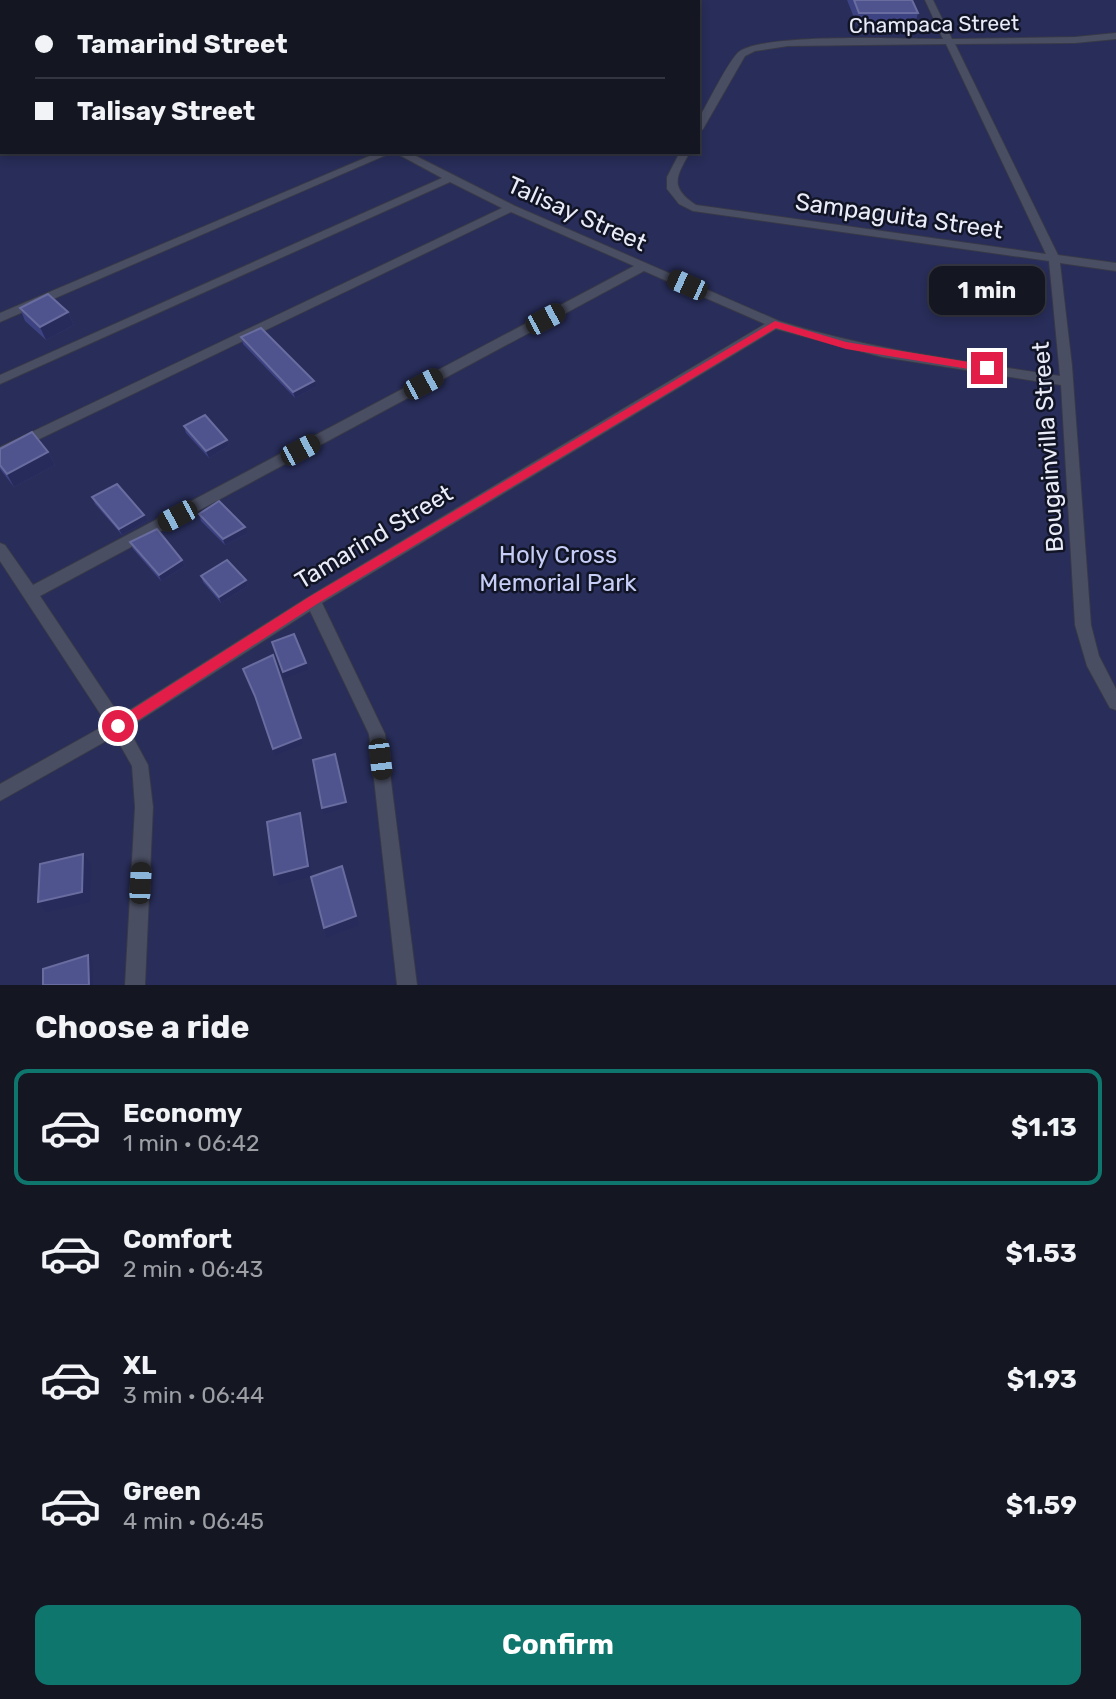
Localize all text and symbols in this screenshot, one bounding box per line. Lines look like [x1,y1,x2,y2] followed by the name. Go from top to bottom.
[849,10,1019,38] street label: Champaca Street
[77,29,288,60] text: Tamarind Street
[77,96,255,127] text: Talisay Street
[503,171,651,257] street label: Talisay Street
[793,188,1005,244] street label: Sampaguita Street
[929,266,1045,316] callout: 1 min
[664,267,711,303] car
[958,276,1016,304] text: 1 min
[522,300,569,338] car
[1027,341,1069,553] street label: Bougainvilla Street
[971,352,1003,384] route end
[400,365,447,403] car
[277,431,324,469] car
[290,479,458,595] street label: Tamarind Street
[154,497,201,535] car
[479,541,637,597] park label: Holy Cross Memorial Park
[102,710,134,742] route start
[368,737,393,781] car
[129,861,152,905] car
[35,1008,249,1046] text: Choose a ride
[39,1096,102,1159] icon: car
[123,1098,242,1129] text: Economy
[1011,1112,1077,1143] text: $1.13
[123,1129,259,1157] text: 1 min · 06:42
[39,1222,102,1285] icon: car
[123,1224,232,1255] text: Comfort
[1005,1238,1077,1269] text: $1.53
[123,1255,263,1283] text: 2 min · 06:43
[39,1348,102,1411] icon: car
[123,1350,156,1381] text: XL
[1007,1364,1077,1395] text: $1.93
[123,1381,264,1409] text: 3 min · 06:44
[39,1474,102,1537] icon: car
[123,1476,201,1507] text: Green
[1006,1490,1077,1521] text: $1.59
[123,1507,264,1535] text: 4 min · 06:45
[35,1605,1081,1685] button: Confirm

